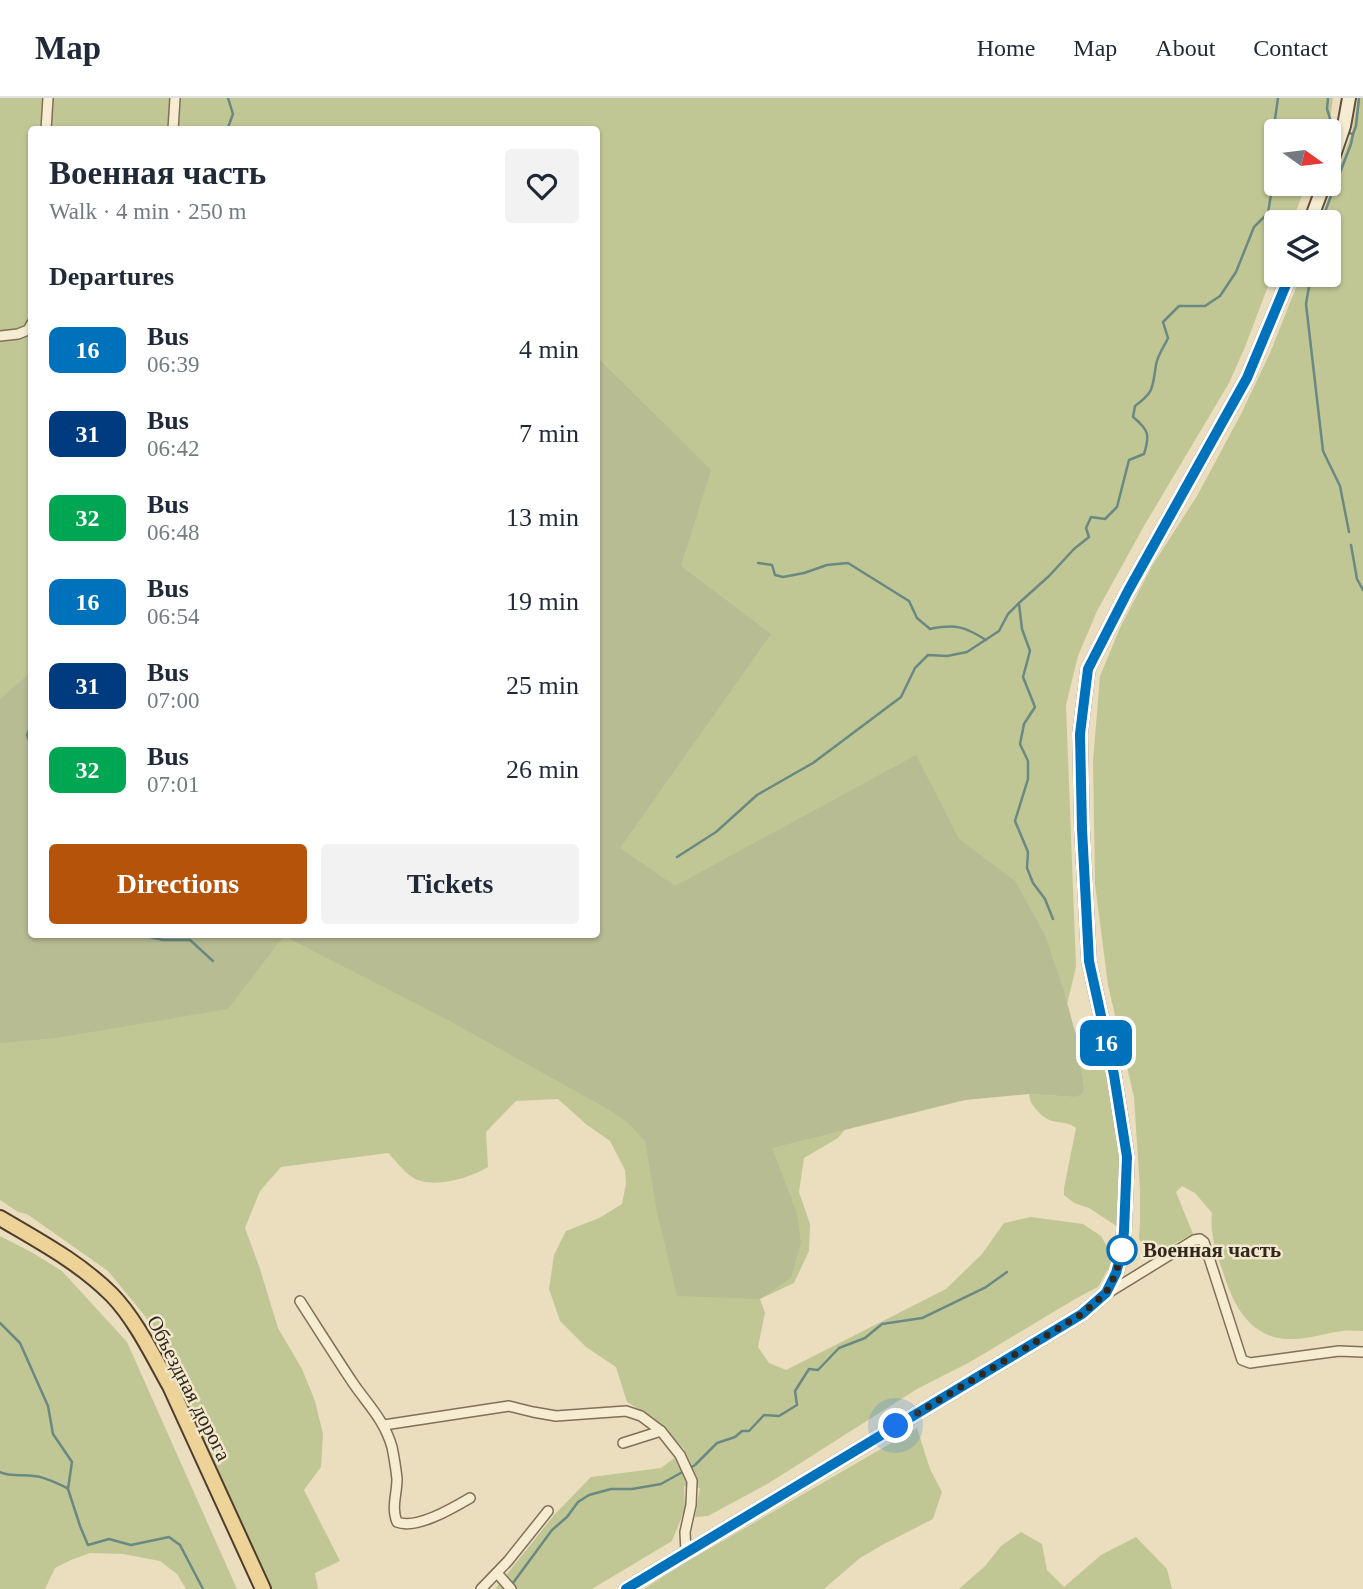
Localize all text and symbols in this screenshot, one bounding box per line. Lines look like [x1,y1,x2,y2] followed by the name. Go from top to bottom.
[35,30,101,66] text: Map
[977,35,1035,61] text: Home
[1073,35,1117,61] text: Map
[1155,35,1215,61] text: About
[1253,35,1328,61] text: Contact
[1264,119,1340,196] north arrow
[1264,119,1341,287] map controls
[505,149,579,223] button: heart
[49,155,266,191] text: Военная часть
[49,199,246,224] text: Walk · 4 min · 250 m
[1264,210,1341,287] button: layers
[49,262,174,291] text: Departures
[147,322,189,351] text: Bus
[519,335,579,364] text: 4 min
[76,337,100,363] text: 16
[147,352,199,377] text: 06:39
[147,406,189,435] text: Bus
[519,419,579,448] text: 7 min
[76,421,100,447] text: 31
[147,436,199,461] text: 06:42
[147,490,189,519] text: Bus
[506,503,579,532] text: 13 min
[76,505,100,531] text: 32
[147,520,199,545] text: 06:48
[147,574,189,603] text: Bus
[506,587,579,616] text: 19 min
[76,589,100,615] text: 16
[147,604,199,629] text: 06:54
[147,658,189,687] text: Bus
[506,671,579,700] text: 25 min
[76,673,100,699] text: 31
[147,688,199,713] text: 07:00
[147,742,189,771] text: Bus
[506,755,579,784] text: 26 min
[76,757,100,783] text: 32
[147,772,199,797] text: 07:01
[49,844,307,924] button: Directions
[321,844,579,924] button: Tickets
[1074,1020,1138,1066] line badge: 16
[1094,1030,1118,1056] text: 16
[1107,1235,1137,1265] marker: Военная часть
[1143,1238,1281,1262] place label: Военная часть
[142,1311,236,1465] street label: Объездная дорога
[878,1408,913,1443] your location

